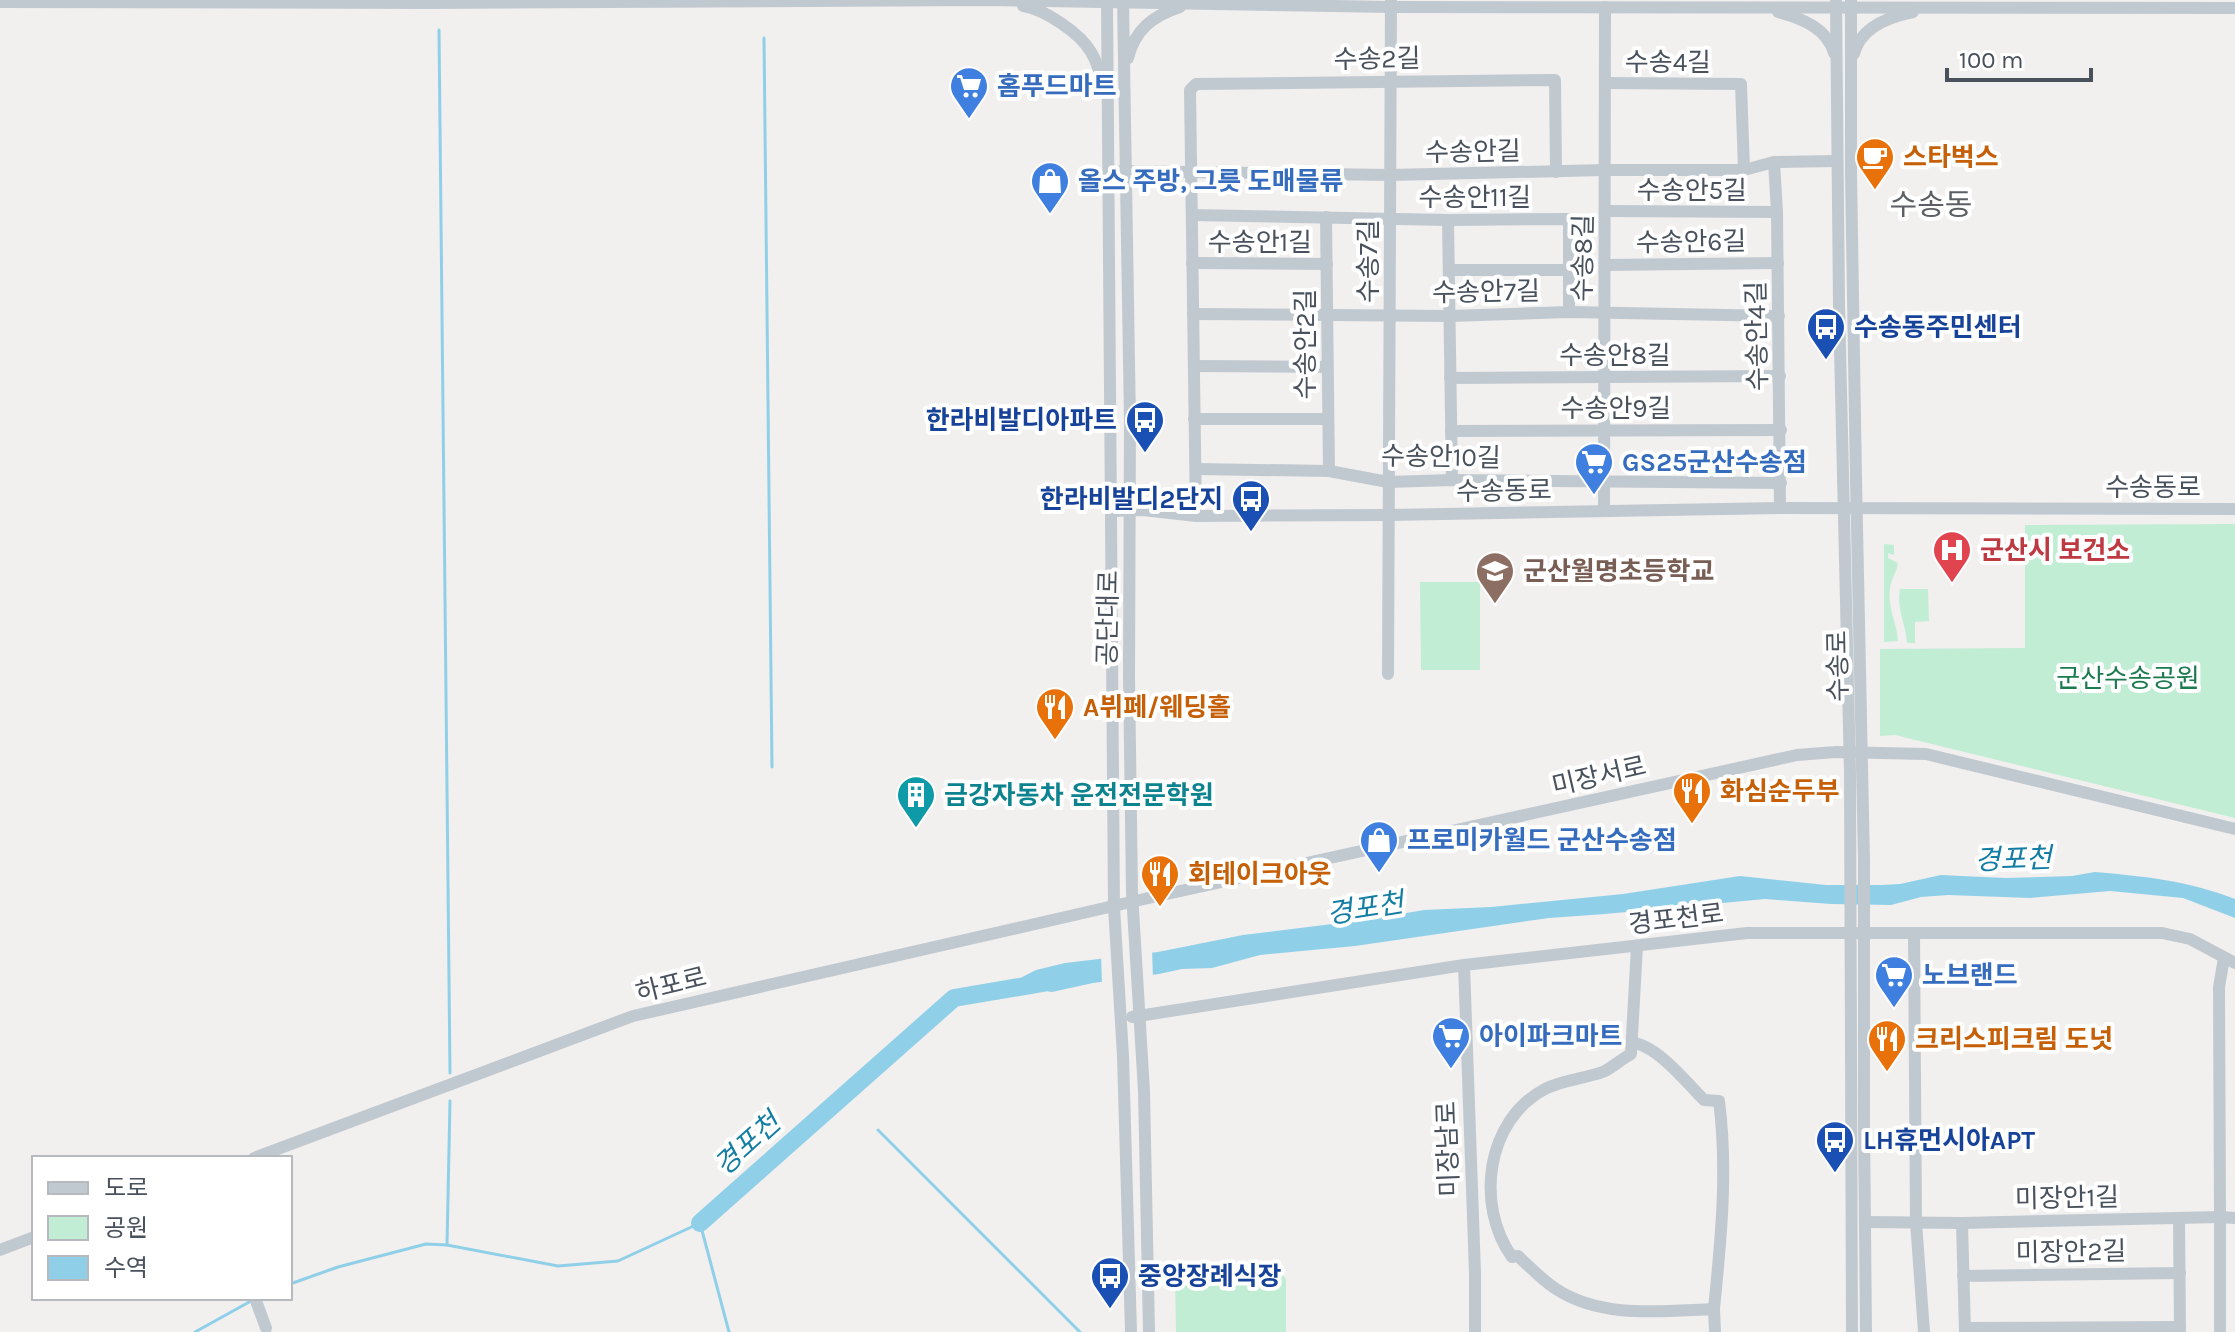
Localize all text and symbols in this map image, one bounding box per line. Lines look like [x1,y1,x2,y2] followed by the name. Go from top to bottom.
[1947,32,2091,82] scale bar
[1333,43,1421,75] street label: 수송2길
[1959,46,2024,74] text: 100 m
[1625,47,1711,78] street label: 수송4길
[948,65,990,120] supermarket icon: 홈푸드마트
[997,71,1117,102] place label: 홈푸드마트
[1425,136,1521,168] street label: 수송안길
[1854,136,1896,191] cafe icon: 스타벅스
[1903,142,1999,173] place label: 스타벅스
[1029,160,1071,215] shop icon: 올스 주방, 그릇 도매물류
[1078,166,1344,197] place label: 올스 주방, 그릇 도매물류
[1637,175,1747,206] street label: 수송안5길
[1419,182,1531,213] street label: 수송안11길
[1890,187,1972,223] district label: 수송동
[1567,214,1599,302] street label: 수송8길
[1353,219,1384,303] street label: 수송7길
[1635,226,1747,258] street label: 수송안6길
[1208,227,1312,258] street label: 수송안1길
[1432,276,1540,308] street label: 수송안7길
[1741,281,1773,391] street label: 수송안4길
[1290,289,1321,399] street label: 수송안2길
[1805,306,1847,361] bus stop icon: 수송동주민센터
[1854,312,2021,343] place label: 수송동주민센터
[1559,340,1671,371] street label: 수송안8길
[1561,393,1671,424] street label: 수송안9길
[1124,399,1166,454] bus stop icon: 한라비발디아파트
[926,405,1117,436] place label: 한라비발디아파트
[1381,440,1501,474] street label: 수송안10길
[1573,441,1615,496] supermarket icon: GS25군산수송점
[1622,447,1807,478] place label: GS25군산수송점
[2105,472,2201,503] street label: 수송동로
[1456,475,1552,507] street label: 수송동로
[1230,478,1272,533] bus stop icon: 한라비발디2단지
[1040,484,1223,515] place label: 한라비발디2단지
[1931,529,1973,584] hospital icon: 군산시 보건소
[1980,535,2130,566] place label: 군산시 보건소
[1474,550,1516,605] school or university icon: 군산월명초등학교
[1523,556,1714,587] place label: 군산월명초등학교
[1092,570,1124,666] street label: 공단대로
[1822,630,1854,702] street label: 수송로
[2056,663,2200,694] park label: 군산수송공원
[1034,686,1076,741] restaurant icon: A뷔페/웨딩홀
[1083,692,1231,723] place label: A뷔페/웨딩홀
[1549,750,1649,802] street label: 미장서로
[1671,770,1713,825] restaurant icon: 화심순두부
[895,774,937,829] building icon: 금강자동차 운전전문학원
[1720,776,1840,807] place label: 화심순두부
[944,780,1214,811] place label: 금강자동차 운전전문학원
[1358,819,1400,874] shop icon: 프로미카월드 군산수송점
[1407,825,1677,856] place label: 프로미카월드 군산수송점
[1974,841,2055,877] water label: 경포천
[1139,853,1181,908] restaurant icon: 회테이크아웃
[1188,859,1332,890] place label: 회테이크아웃
[1324,885,1409,930] water label: 경포천
[1627,898,1725,940] street label: 경포천로
[1873,954,1915,1009] supermarket icon: 노브랜드
[1922,960,2018,991] place label: 노브랜드
[632,961,710,1009] street label: 하포로
[1430,1015,1472,1070] supermarket icon: 아이파크마트
[1866,1018,1908,1073] restaurant icon: 크리스피크림 도넛
[1479,1021,1623,1052] place label: 아이파크마트
[1915,1024,2113,1055] place label: 크리스피크림 도넛
[1431,1101,1465,1197] street label: 미장남로
[707,1104,789,1182] water label: 경포천
[1814,1119,1856,1174] bus stop icon: LH휴먼시아APT
[1863,1125,2035,1156] place label: LH휴먼시아APT
[32,1156,292,1300] legend
[104,1174,148,1202] text: 도로
[2015,1182,2119,1214] street label: 미장안1길
[104,1214,148,1242] text: 공원
[2015,1236,2127,1268] street label: 미장안2길
[104,1254,148,1282] text: 수역
[1089,1255,1131,1310] bus stop icon: 중앙장례식장
[1138,1261,1282,1292] place label: 중앙장례식장

